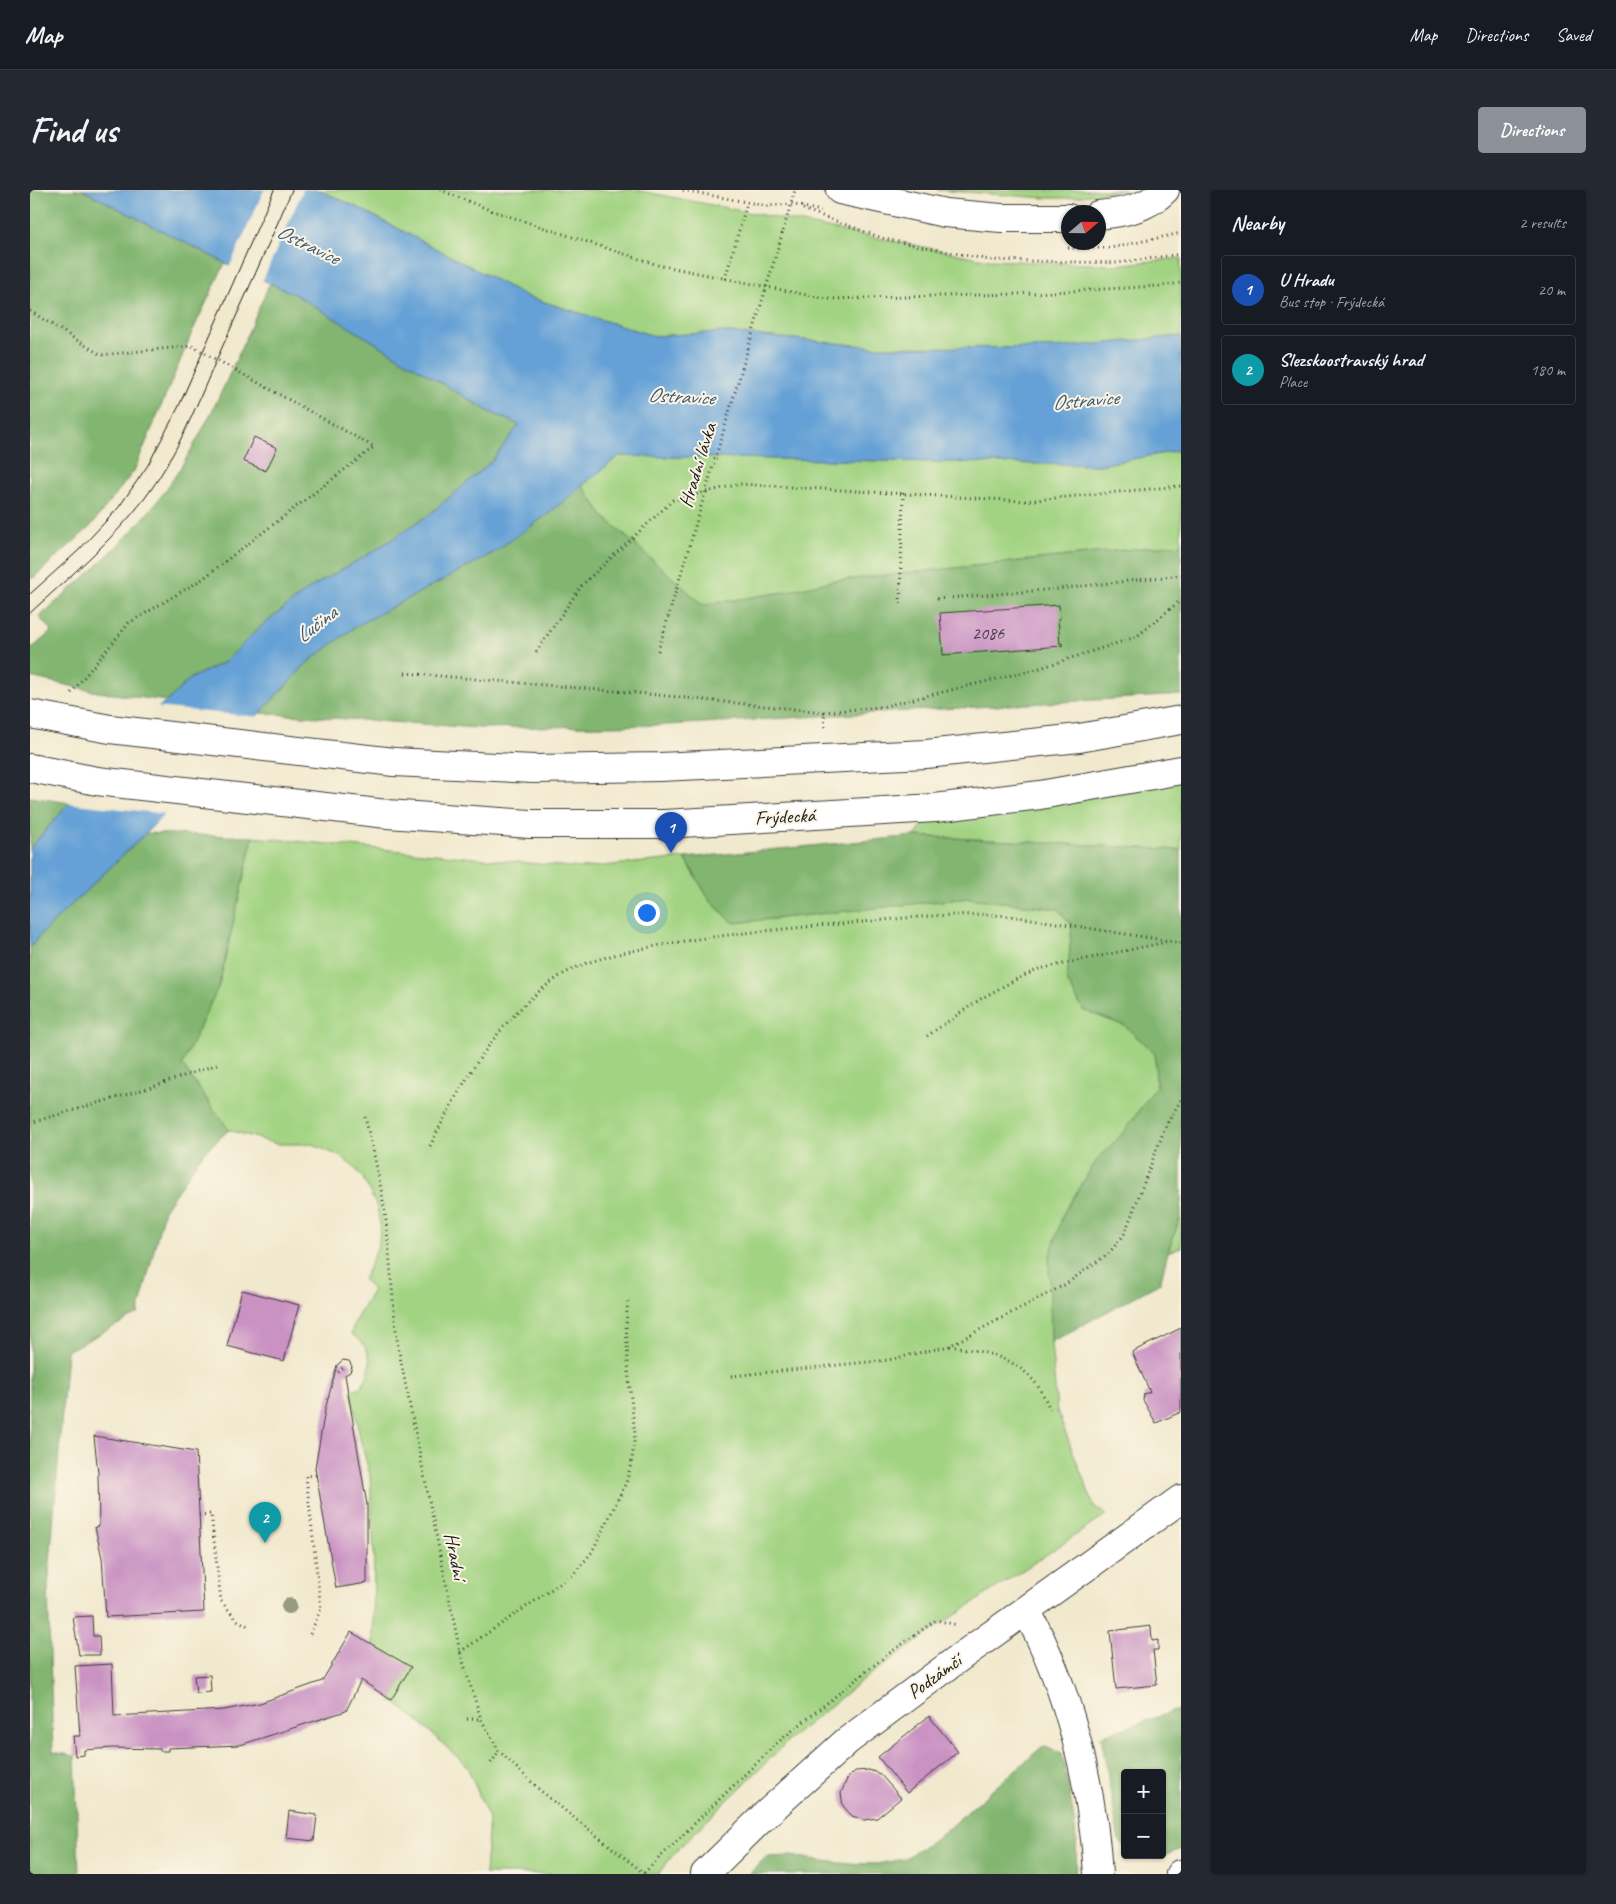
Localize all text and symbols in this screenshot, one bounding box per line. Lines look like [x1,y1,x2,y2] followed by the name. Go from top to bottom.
[25,20,62,50] text: Map
[1410,24,1437,46] text: Map
[1465,24,1528,46] text: Directions
[1556,24,1591,46] text: Saved
[1478,107,1586,153] button: Directions
[30,108,117,153] text: Find us
[1061,205,1106,250] north arrow
[1231,210,1284,236] text: Nearby
[1519,213,1566,233] text: 2 results
[273,218,346,272] water label: Ostravice
[1279,268,1334,292] text: U Hradu
[1244,280,1252,300] text: 1
[1538,280,1565,300] text: 20 m
[1279,292,1384,312] text: Bus stop · Frýdecká
[1279,348,1423,372] text: Slezskoostravský hrad
[1244,360,1252,380] text: 2
[1531,360,1565,380] text: 180 m
[1279,372,1307,392] text: Place
[647,381,718,411] water label: Ostravice
[1051,384,1122,416] water label: Ostravice
[673,419,723,511] street label: Hradní lávka
[290,598,344,648] water label: Lučina
[972,622,1005,644] house number: 2086
[754,802,818,831] street label: Frýdecká
[655,812,687,853] pin: 1
[634,900,660,926] your location
[249,1502,281,1543] pin: 2
[439,1530,473,1586] street label: Hradní
[902,1646,970,1704] street label: Podzámčí
[1121,1769,1166,1859] map controls
[1121,1769,1166,1814] button: +
[1121,1814,1166,1859] button: −

